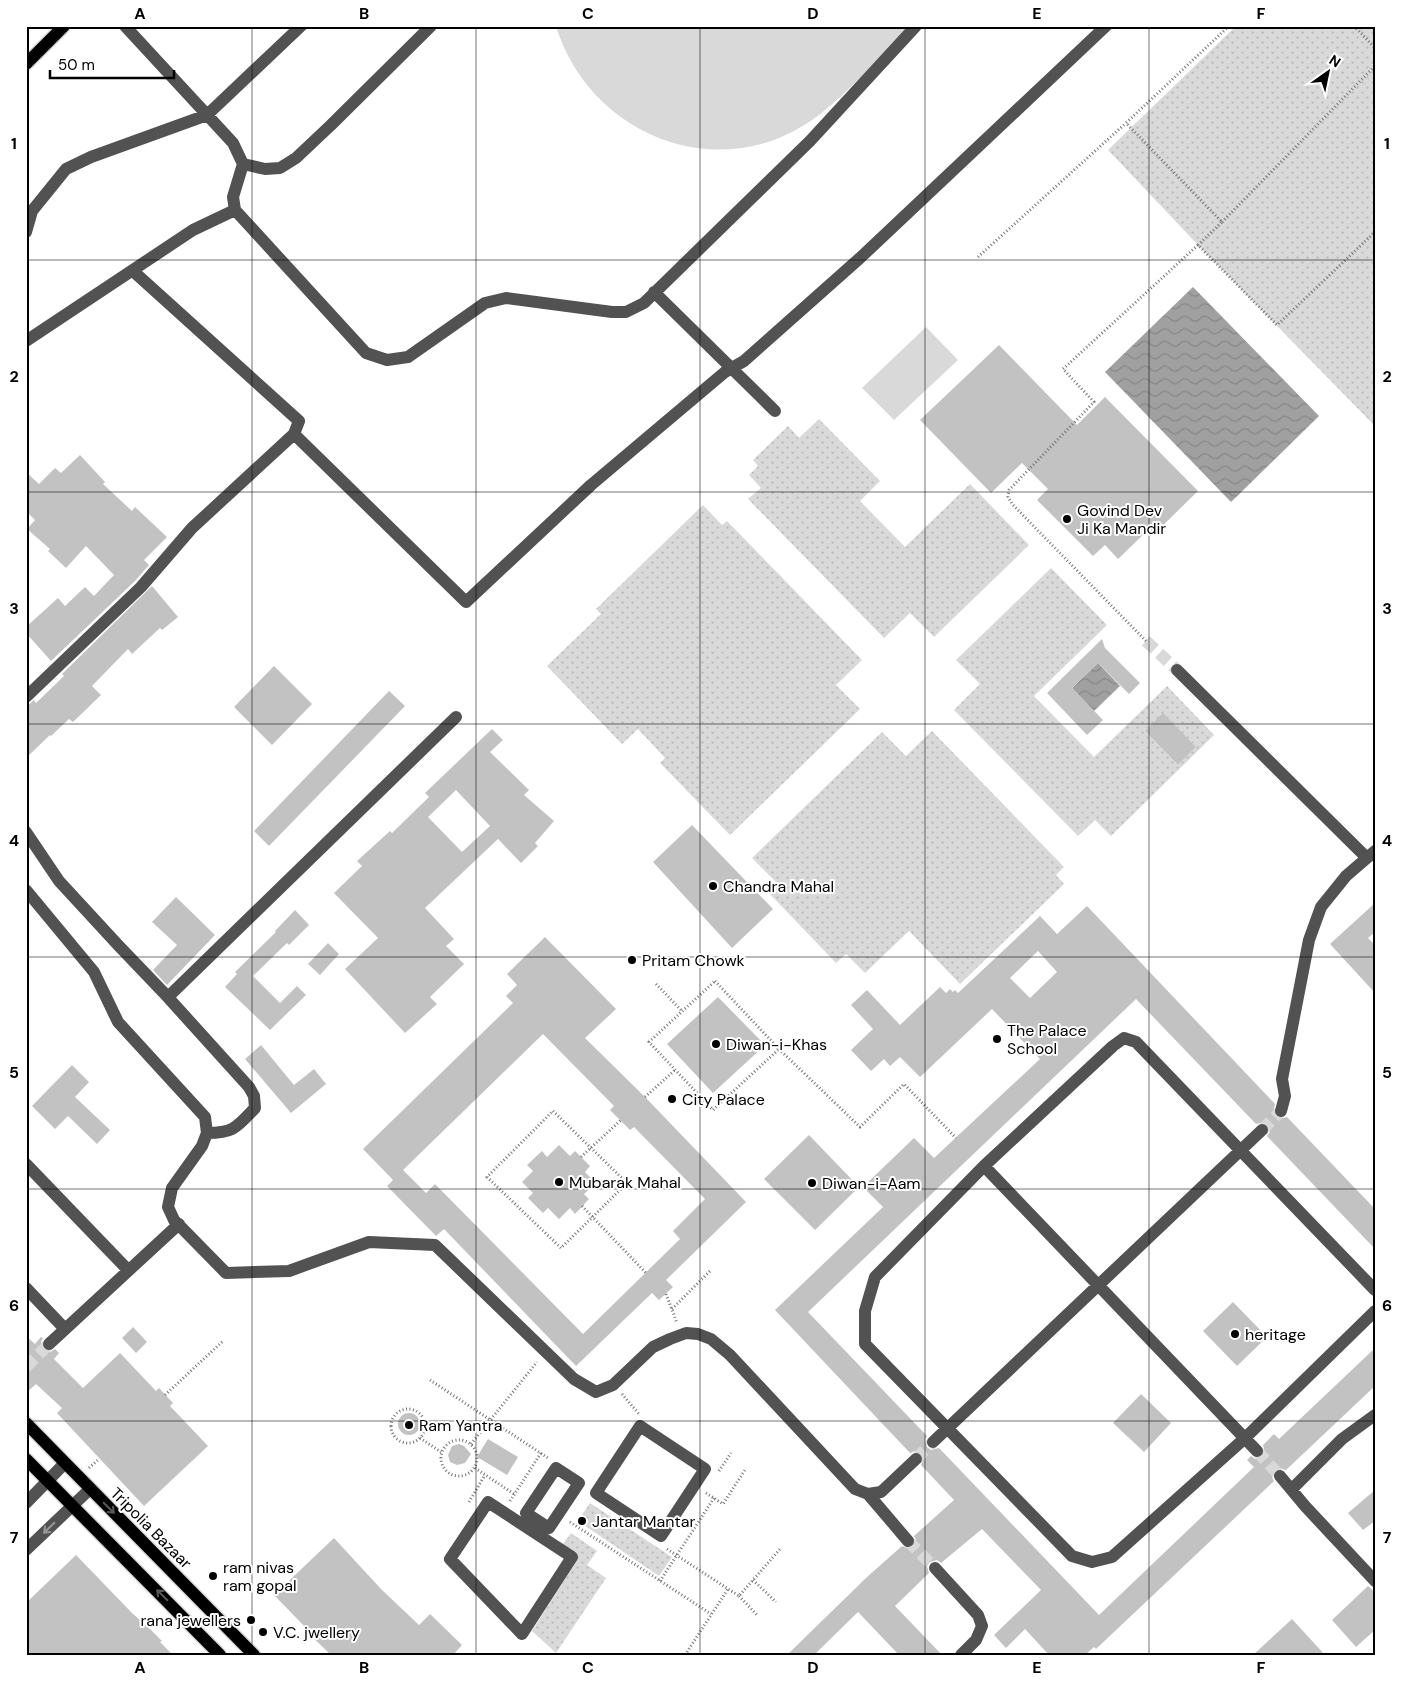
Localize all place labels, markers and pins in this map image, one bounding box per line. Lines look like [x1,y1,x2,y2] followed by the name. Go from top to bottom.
[1077,500,1166,539] place label: Govind Dev Ji Ka Mandir
[1061,513,1073,525] marker: Govind Dev Ji Ka Mandir
[723,876,834,897] place label: Chandra Mahal
[707,880,719,892] marker: Chandra Mahal
[642,950,745,971] place label: Pritam Chowk
[626,954,638,966] marker: Pritam Chowk
[1007,1020,1087,1059] place label: The Palace School
[991,1033,1003,1045] marker: The Palace School
[726,1034,827,1055] place label: Diwan-i-Khas
[710,1038,722,1050] marker: Diwan-i-Khas
[682,1089,765,1110] place label: City Palace
[666,1093,678,1105] marker: City Palace
[569,1172,681,1193] place label: Mubarak Mahal
[822,1173,921,1194] place label: Diwan-i-Aam
[553,1176,565,1188] marker: Mubarak Mahal
[806,1177,818,1189] marker: Diwan-i-Aam
[1245,1324,1306,1345] place label: heritage
[1229,1328,1241,1340] marker: heritage
[419,1415,502,1436] place label: Ram Yantra
[403,1419,415,1431] marker: Ram Yantra
[592,1511,695,1532] place label: Jantar Mantar
[576,1515,588,1527] marker: Jantar Mantar
[223,1557,297,1596] place label: ram nivas ram gopal
[207,1570,219,1582] marker: ram nivas ram gopal
[140,1610,241,1631] place label: rana jewellers
[245,1614,257,1626] marker: rana jewellers
[273,1622,360,1643] place label: V.C. jwellery
[257,1626,269,1638] marker: V.C. jwellery

